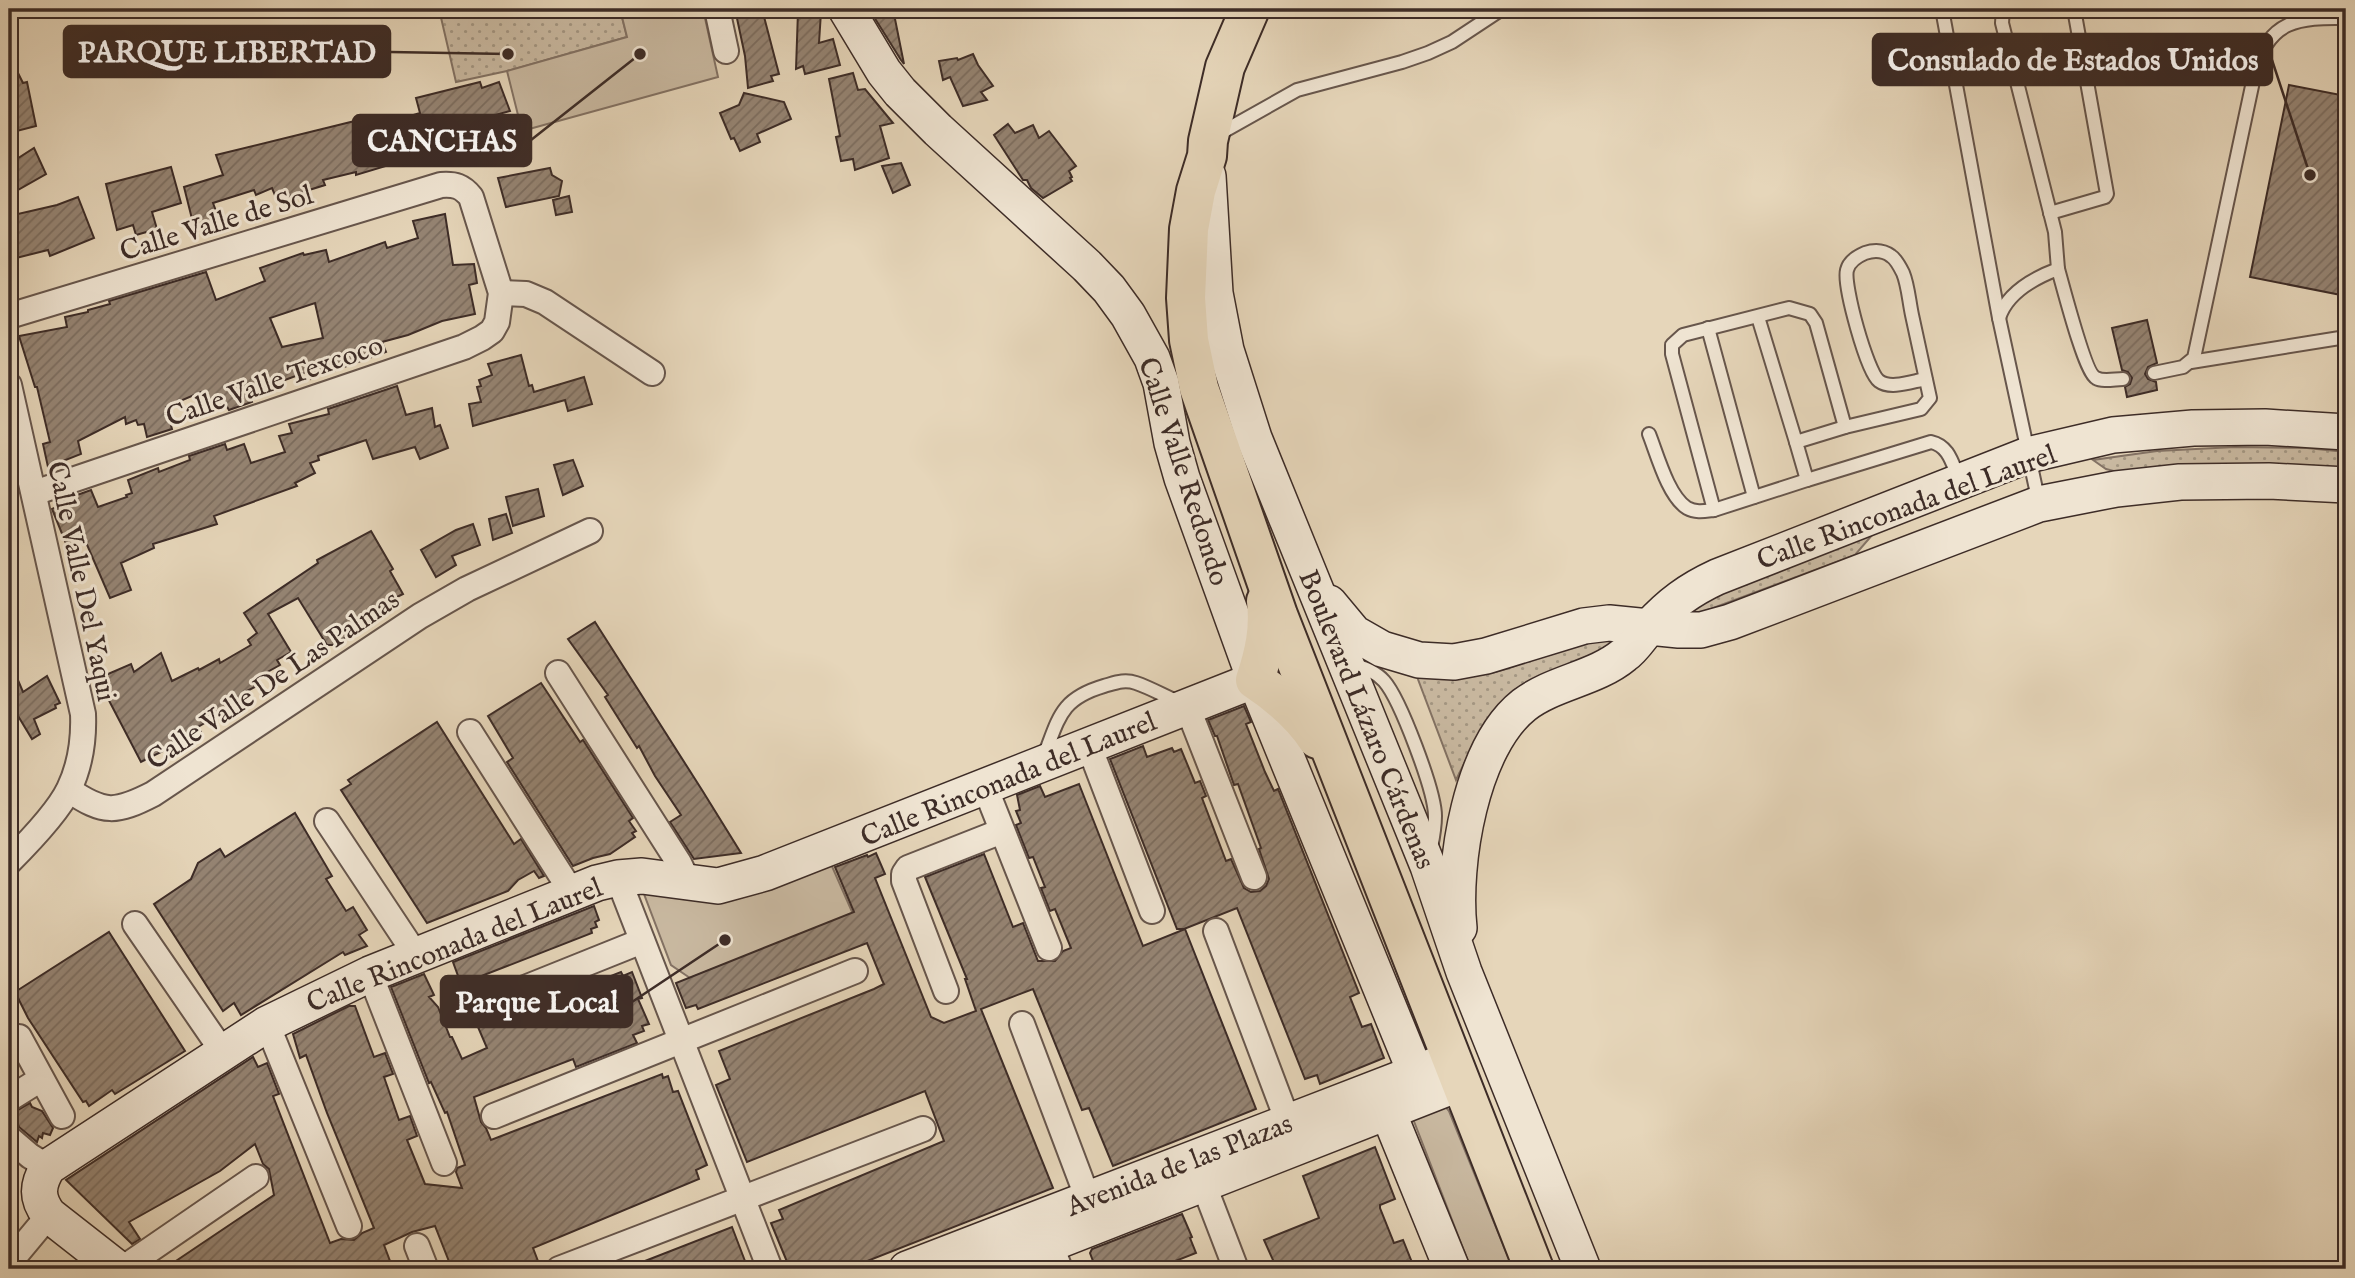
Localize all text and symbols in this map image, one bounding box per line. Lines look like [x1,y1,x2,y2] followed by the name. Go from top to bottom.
[64,26,390,77] callout: PARQUE LIBERTAD
[1873,34,2272,85] callout: Consulado de Estados Unidos
[78,35,376,73] text: PARQUE LIBERTAD
[1888,43,2258,81] text: Consulado de Estados Unidos
[353,115,531,166] callout: CANCHAS
[367,124,517,162] text: CANCHAS
[116,178,318,270] street label: Calle Valle de Sol
[162,329,388,436] street label: Calle Valle Texcoco
[1129,353,1236,590] street label: Calle Valle Redondo
[1752,438,2062,579] street label: Calle Rinconada del Laurel
[38,458,123,705] street label: Calle Valle Del Yaqui
[1290,565,1442,875] street label: Boulevard Lázaro Cárdenas
[140,583,407,779] street label: Calle Valle De Las Palmas
[856,705,1162,856] street label: Calle Rinconada del Laurel
[302,871,608,1022] street label: Calle Rinconada del Laurel
[441,976,632,1027] callout: Parque Local
[455,985,620,1023] text: Parque Local
[1061,1107,1298,1226] street label: Avenida de las Plazas

